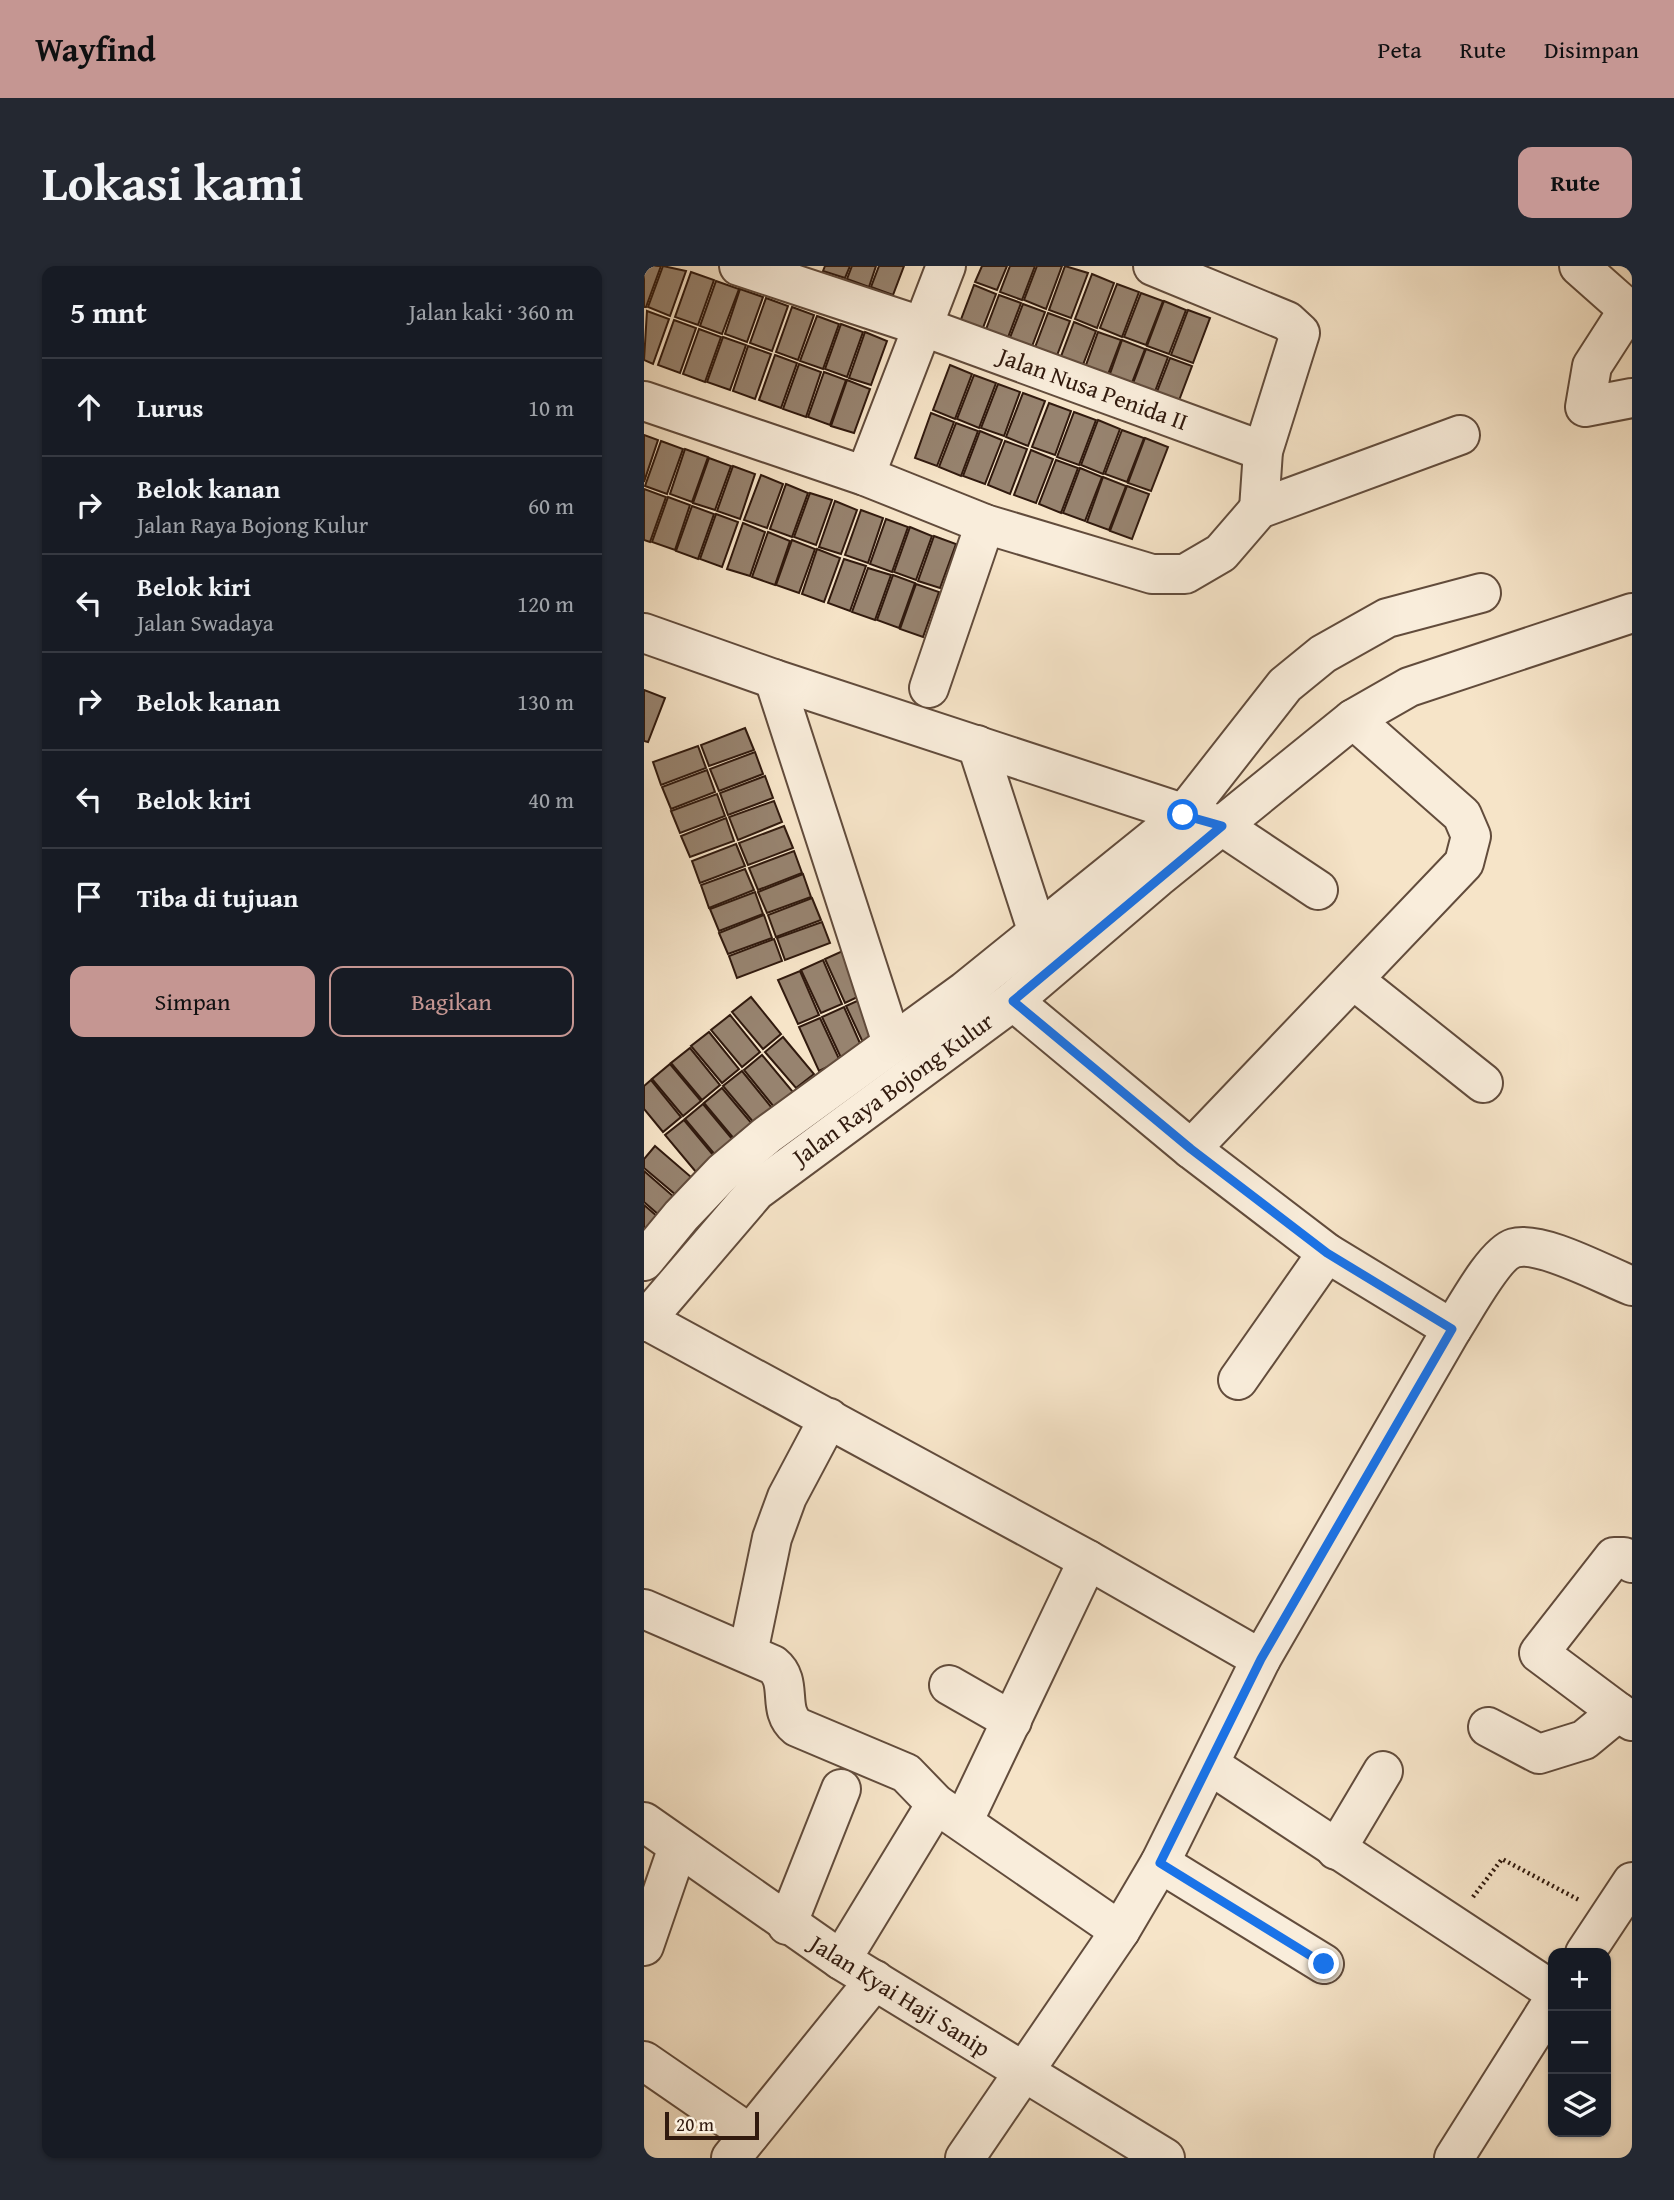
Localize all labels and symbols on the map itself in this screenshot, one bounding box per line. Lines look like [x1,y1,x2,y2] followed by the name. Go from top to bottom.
[991,337,1193,439] street label: Jalan Nusa Penida II
[1167,799,1198,830] route start
[782,1003,1001,1175] street label: Jalan Raya Bojong Kulur
[801,1924,997,2065] street label: Jalan Kyai Haji Sanip
[1308,1948,1339,1979] route end
[665,2109,760,2141] scale bar

